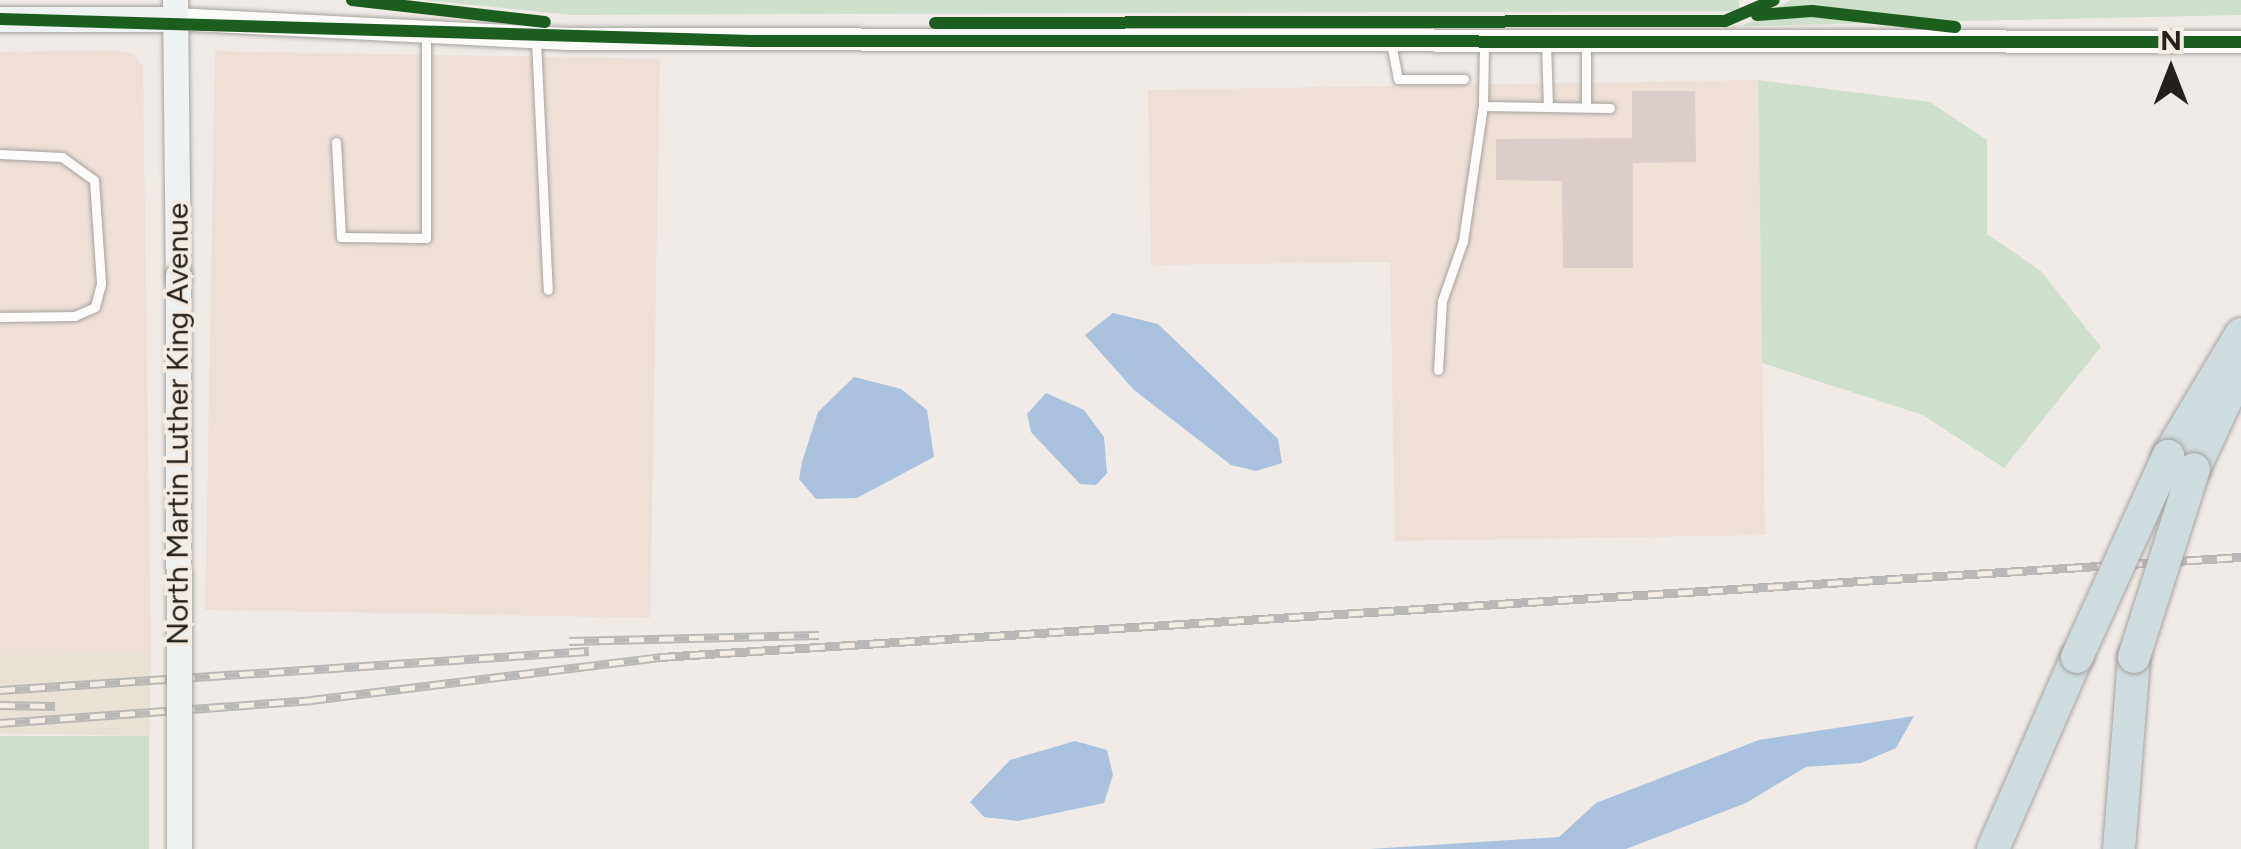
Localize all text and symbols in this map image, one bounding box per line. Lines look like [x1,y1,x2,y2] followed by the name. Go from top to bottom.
[2121,20,2221,120] north arrow
[2160,23,2182,57] text: N
[160,203,196,645] street label: North Martin Luther King Avenue

